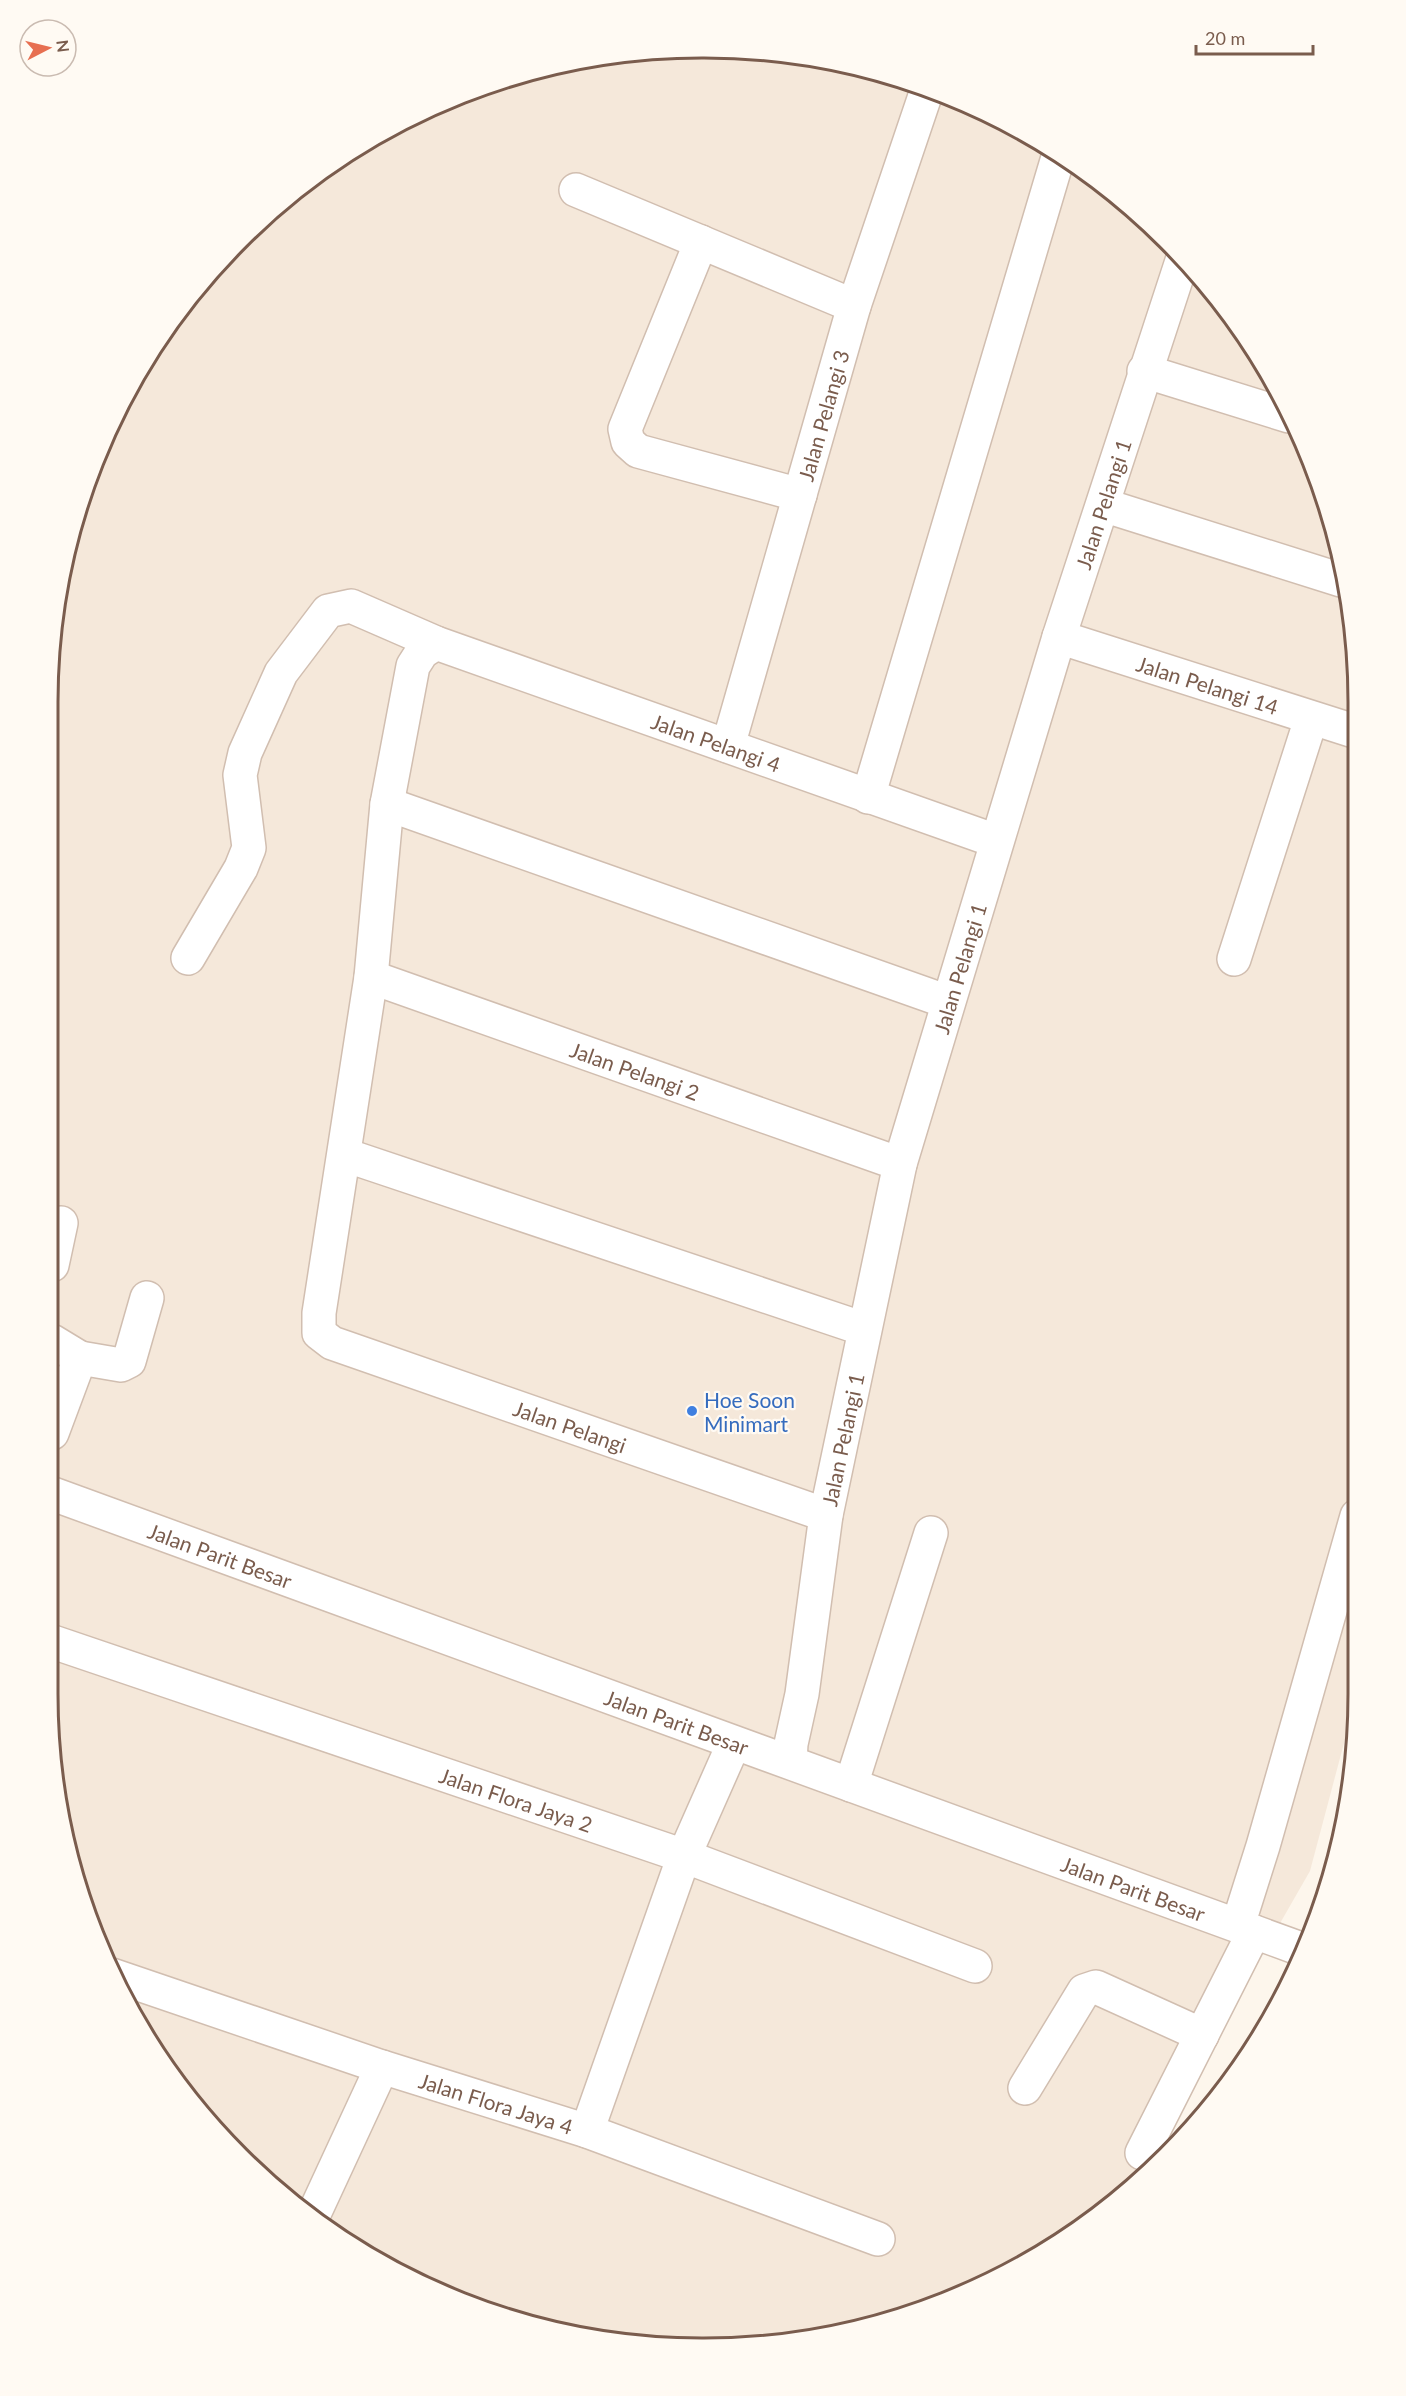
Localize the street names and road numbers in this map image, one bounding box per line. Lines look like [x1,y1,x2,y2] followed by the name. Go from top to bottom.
[792,347,853,484] street label: Jalan Pelangi 3
[1070,436,1135,572] street label: Jalan Pelangi 1
[1134,650,1282,719] street label: Jalan Pelangi 14
[648,708,784,776] street label: Jalan Pelangi 4
[928,900,991,1037] street label: Jalan Pelangi 1
[567,1036,703,1105] street label: Jalan Pelangi 2
[816,1371,868,1508] street label: Jalan Pelangi 1
[510,1395,630,1457] street label: Jalan Pelangi
[145,1517,296,1593] street label: Jalan Parit Besar
[601,1684,753,1759] street label: Jalan Parit Besar
[436,1762,596,1837] street label: Jalan Flora Jaya 2
[1058,1850,1209,1926] street label: Jalan Parit Besar
[416,2067,576,2138] street label: Jalan Flora Jaya 4

